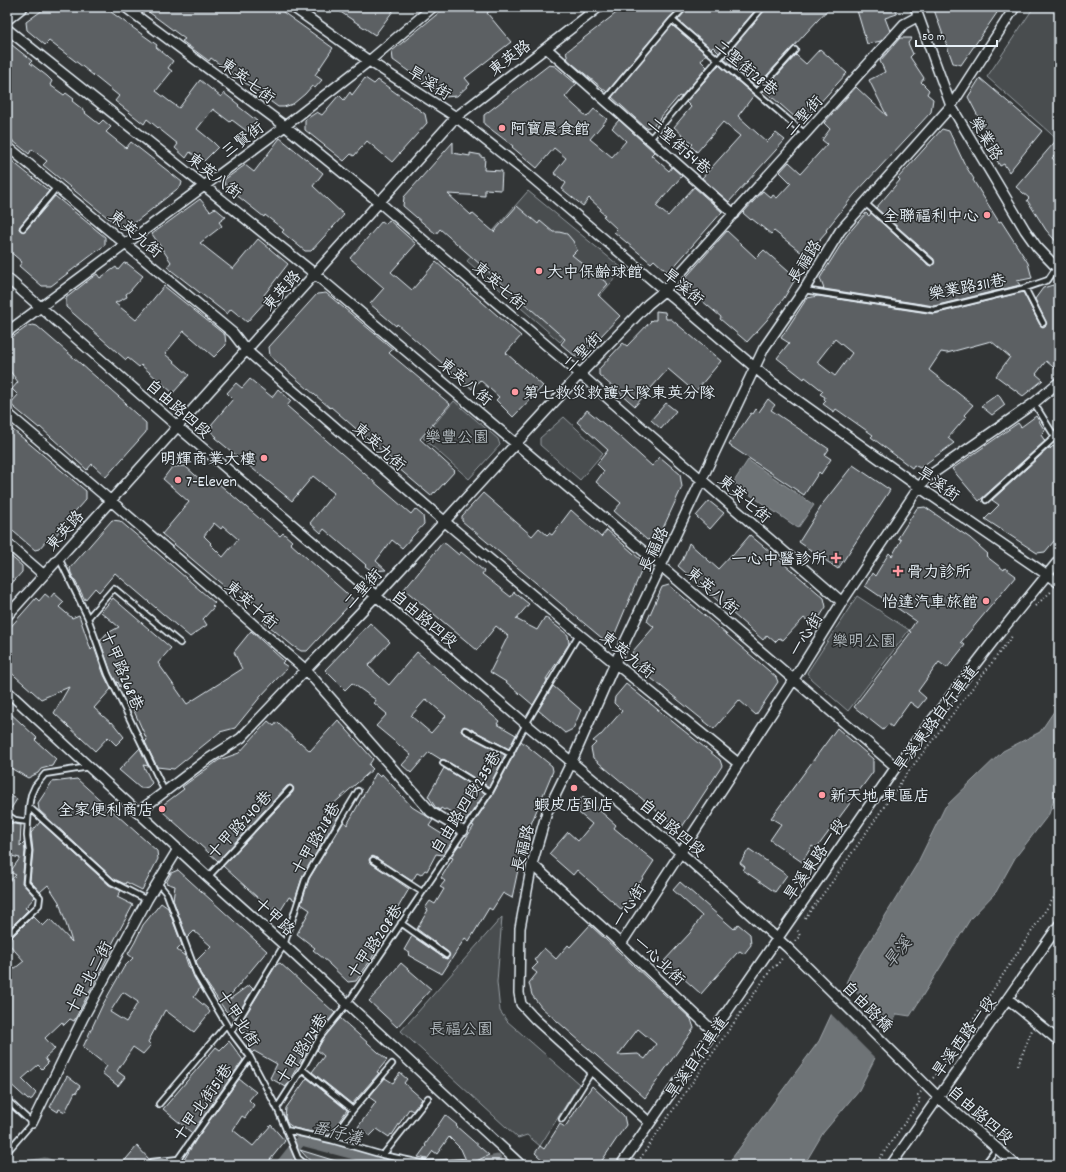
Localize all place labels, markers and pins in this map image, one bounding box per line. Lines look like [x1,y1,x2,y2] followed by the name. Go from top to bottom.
[510,119,590,142] place label: 阿寶晨食館
[497,123,507,133] marker: 阿寶晨食館
[883,206,979,229] place label: 全聯福利中心
[982,210,992,220] marker: 全聯福利中心
[547,262,643,285] place label: 大中保齡球館
[534,266,544,276] marker: 大中保齡球館
[523,383,715,406] place label: 第七救災救護大隊東英分隊
[510,387,520,397] marker: 第七救災救護大隊東英分隊
[160,449,256,472] place label: 明輝商業大樓
[259,453,269,463] marker: 明輝商業大樓
[186,471,237,494] place label: 7-Eleven
[173,475,183,485] marker: 7-Eleven
[731,549,827,572] place label: 一心中醫診所
[830,552,842,564] marker: 一心中醫診所
[907,562,971,585] place label: 骨力診所
[892,565,904,577] marker: 骨力診所
[882,592,978,615] place label: 怡達汽車旅館
[981,596,991,606] marker: 怡達汽車旅館
[569,783,579,793] marker: 蝦皮店到店
[830,786,930,809] place label: 新天地 東區店
[817,790,827,800] marker: 新天地 東區店
[534,795,614,818] place label: 蝦皮店到店
[58,800,154,823] place label: 全家便利商店
[157,804,167,814] marker: 全家便利商店

